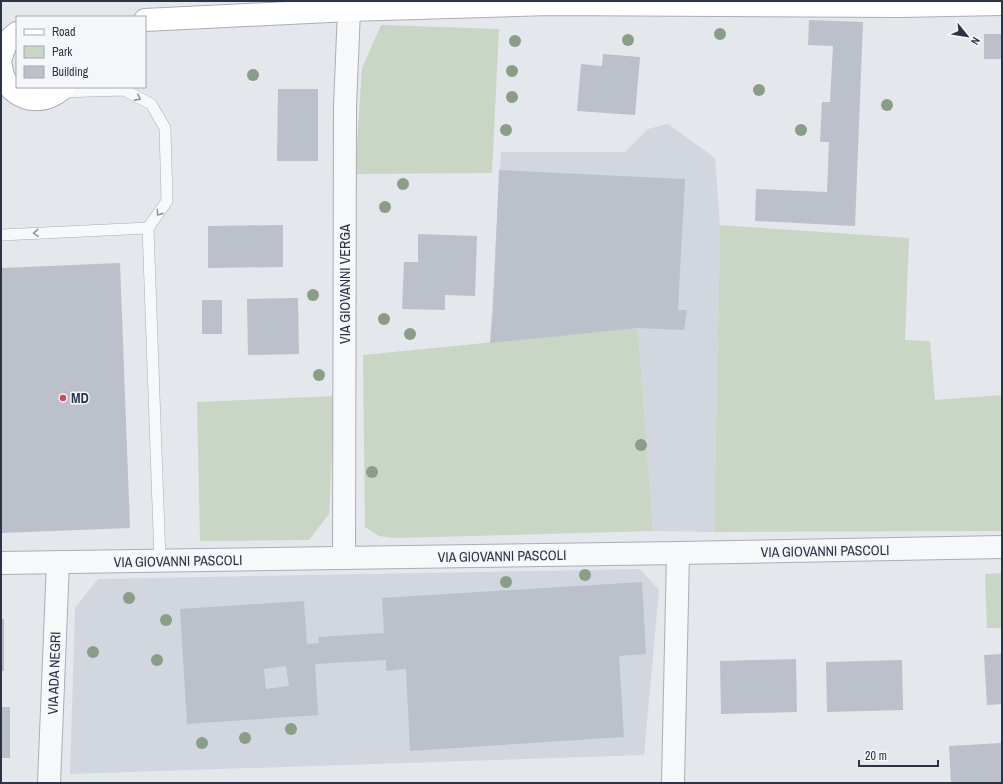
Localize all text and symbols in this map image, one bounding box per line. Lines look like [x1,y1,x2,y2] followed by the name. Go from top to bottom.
[16,16,146,88] legend
[947,16,987,56] north arrow
[52,24,76,40] text: Road
[968,35,983,47] text: N
[52,44,72,60] text: Park
[52,64,89,80] text: Building
[134,93,142,100] one-way arrow
[156,209,163,216] one-way arrow
[336,224,354,344] street label: VIA GIOVANNI VERGA
[33,229,39,238] one-way arrow
[71,389,89,407] place label: MD
[58,393,68,403] marker: MD
[761,541,889,561] street label: VIA GIOVANNI PASCOLI
[438,546,566,566] street label: VIA GIOVANNI PASCOLI
[114,551,242,571] street label: VIA GIOVANNI PASCOLI
[44,631,64,715] street label: VIA ADA NEGRI
[859,742,938,768] scale bar
[865,748,887,764] text: 20 m

